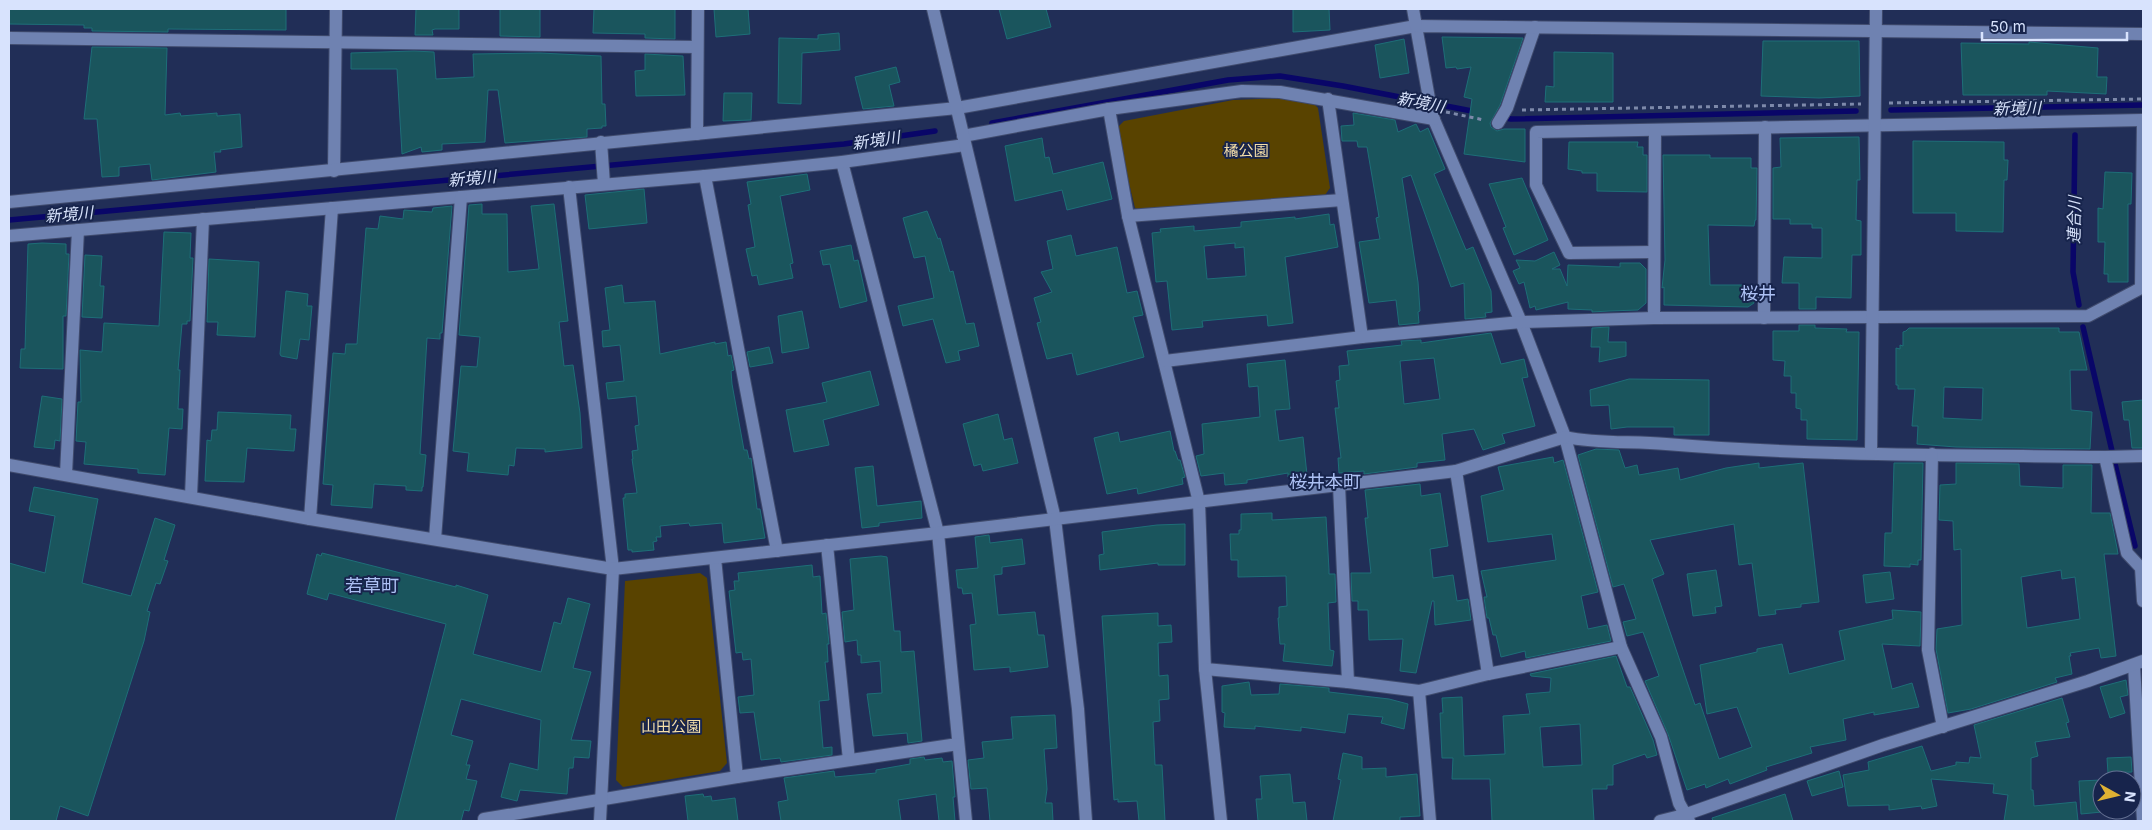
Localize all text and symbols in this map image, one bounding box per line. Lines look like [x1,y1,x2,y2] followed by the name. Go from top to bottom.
[1982,10,2127,42] scale bar
[1990,17,2026,36] text: 50 m
[1396,88,1448,117] water label: 新境川
[1993,98,2043,118] water label: 新境川
[851,126,903,153] water label: 新境川
[1223,141,1269,160] park label: 橘公園
[447,166,499,190] water label: 新境川
[2064,194,2084,244] water label: 連合川
[44,202,96,226] water label: 新境川
[1740,283,1776,304] district label: 桜井
[1289,471,1361,492] district label: 桜井本町
[345,575,399,596] district label: 若草町
[641,717,701,736] park label: 山田公園
[2092,770,2142,820] north arrow
[2121,790,2140,803] text: N

